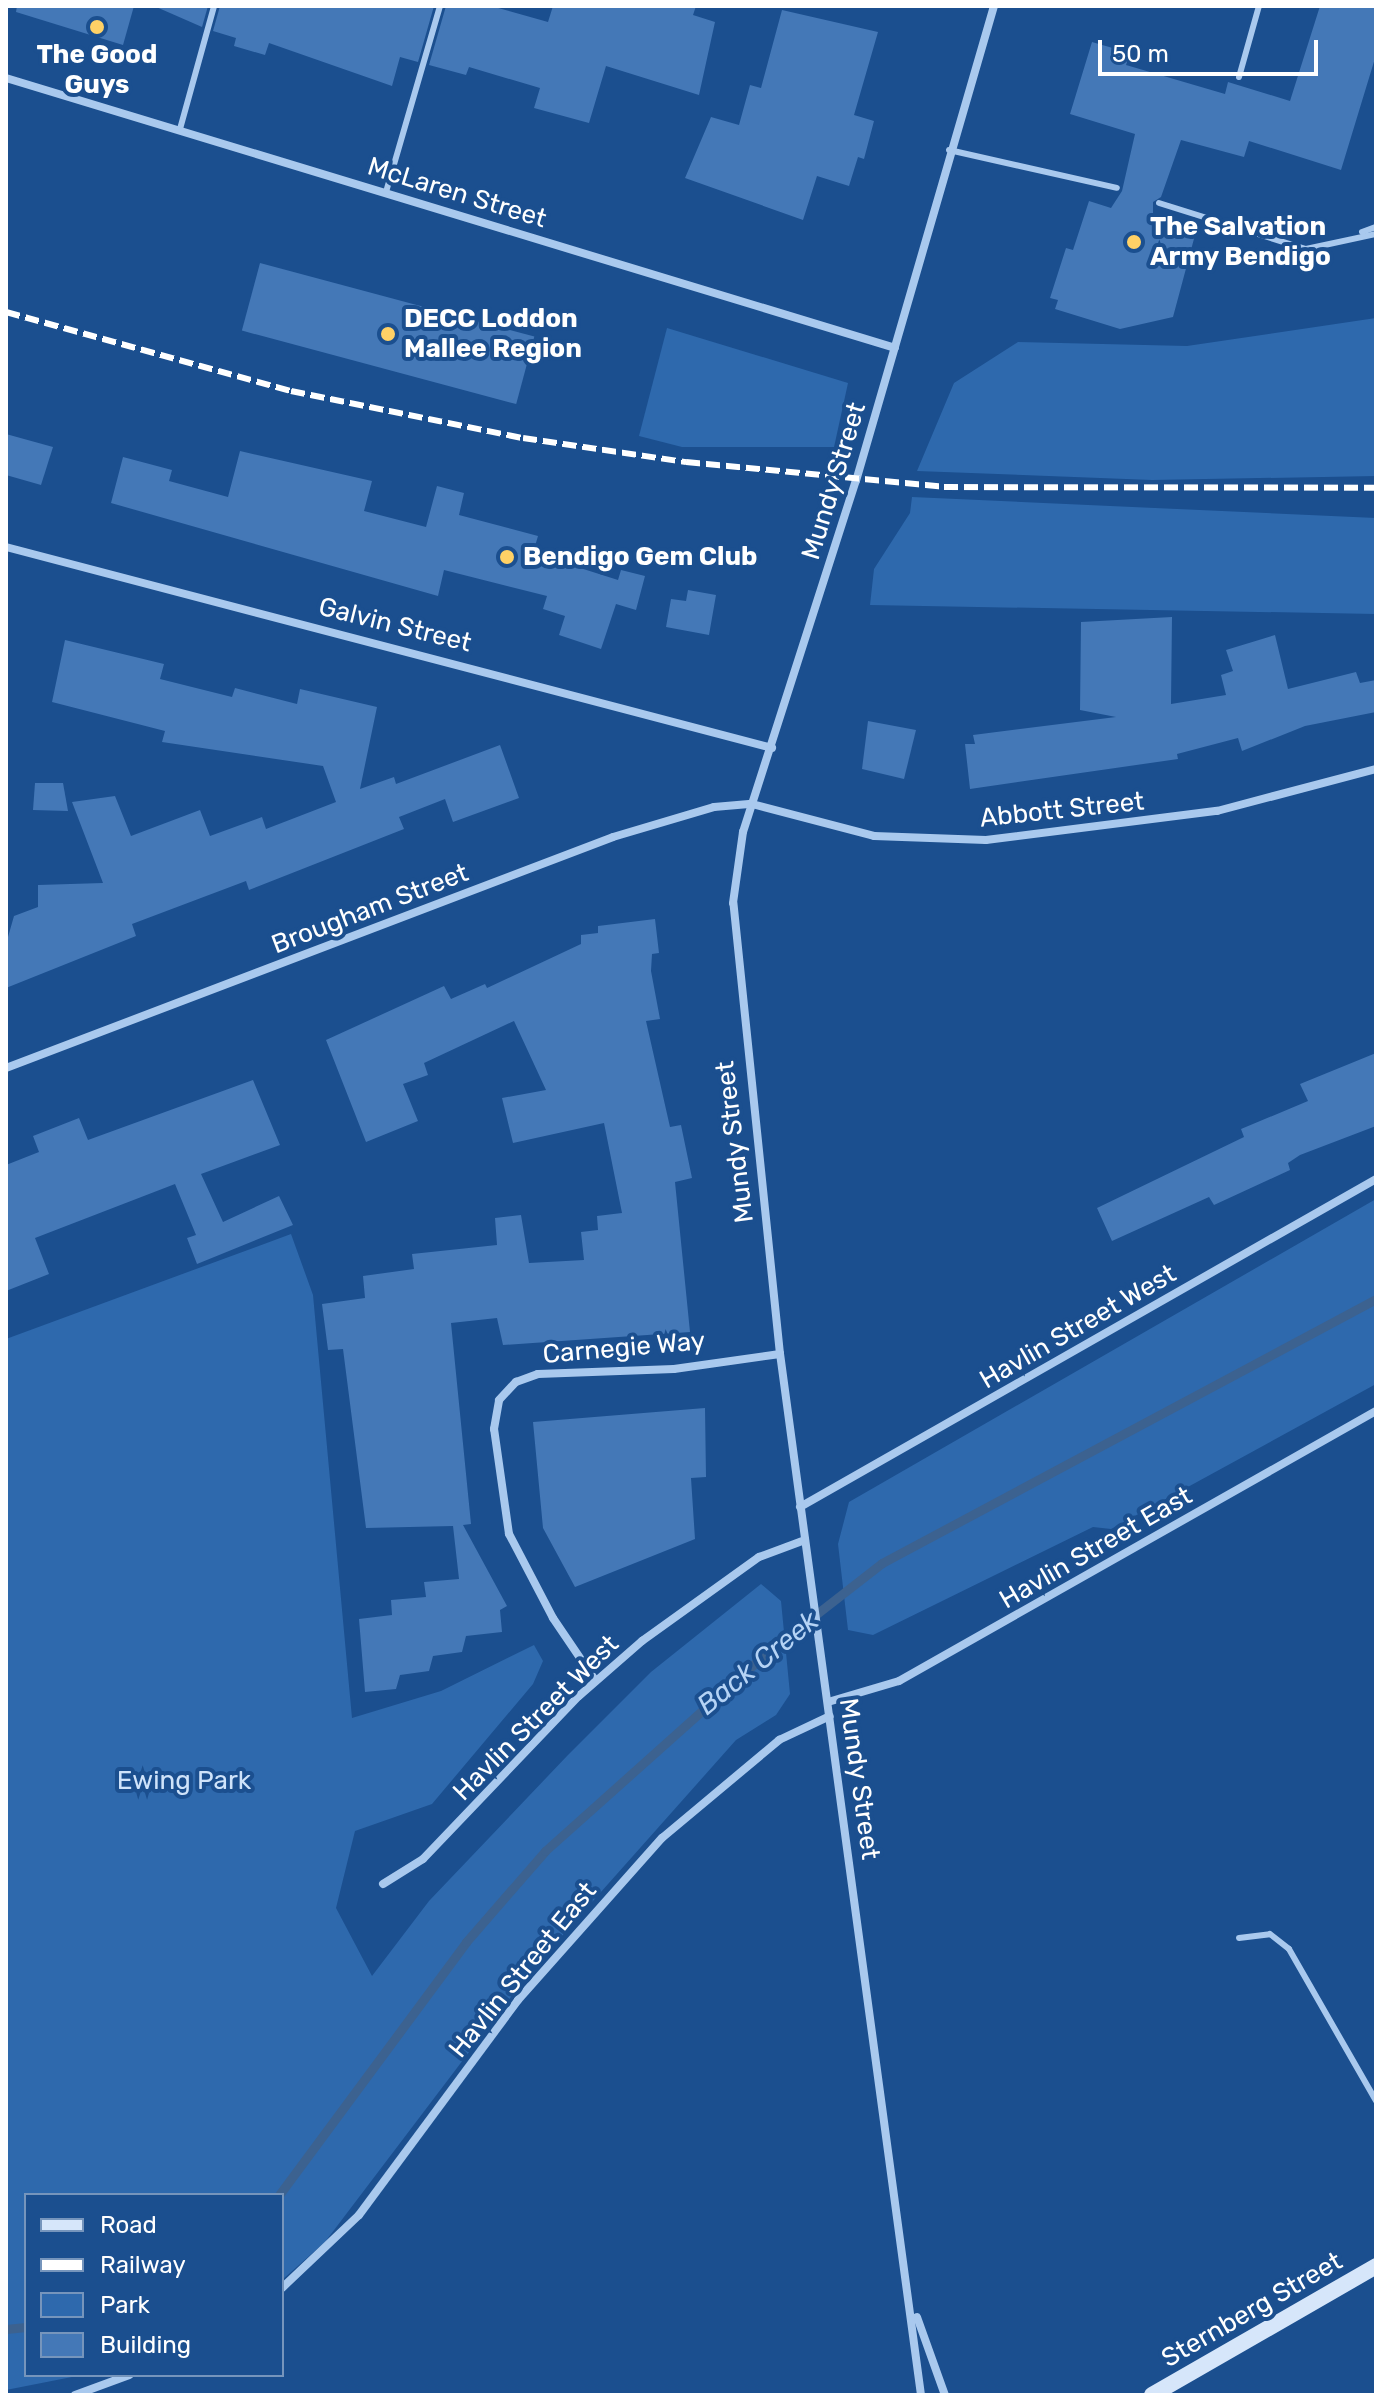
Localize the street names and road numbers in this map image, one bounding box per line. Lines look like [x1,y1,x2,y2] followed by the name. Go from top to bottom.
[364,151,550,235] street label: McLaren Street
[795,398,873,564] street label: Mundy Street
[315,591,475,659] street label: Galvin Street
[978,786,1146,834] street label: Abbott Street
[267,857,473,961] street label: Brougham Street
[710,1059,760,1225] street label: Mundy Street
[974,1258,1182,1396] street label: Havlin Street West
[541,1325,707,1371] street label: Carnegie Way
[994,1480,1198,1616] street label: Havlin Street East
[447,1629,625,1807] street label: Havlin Street West
[832,1696,886,1862] street label: Mundy Street
[443,1876,603,2064] street label: Havlin Street East
[1156,2246,1348,2374] street label: Sternberg Street

